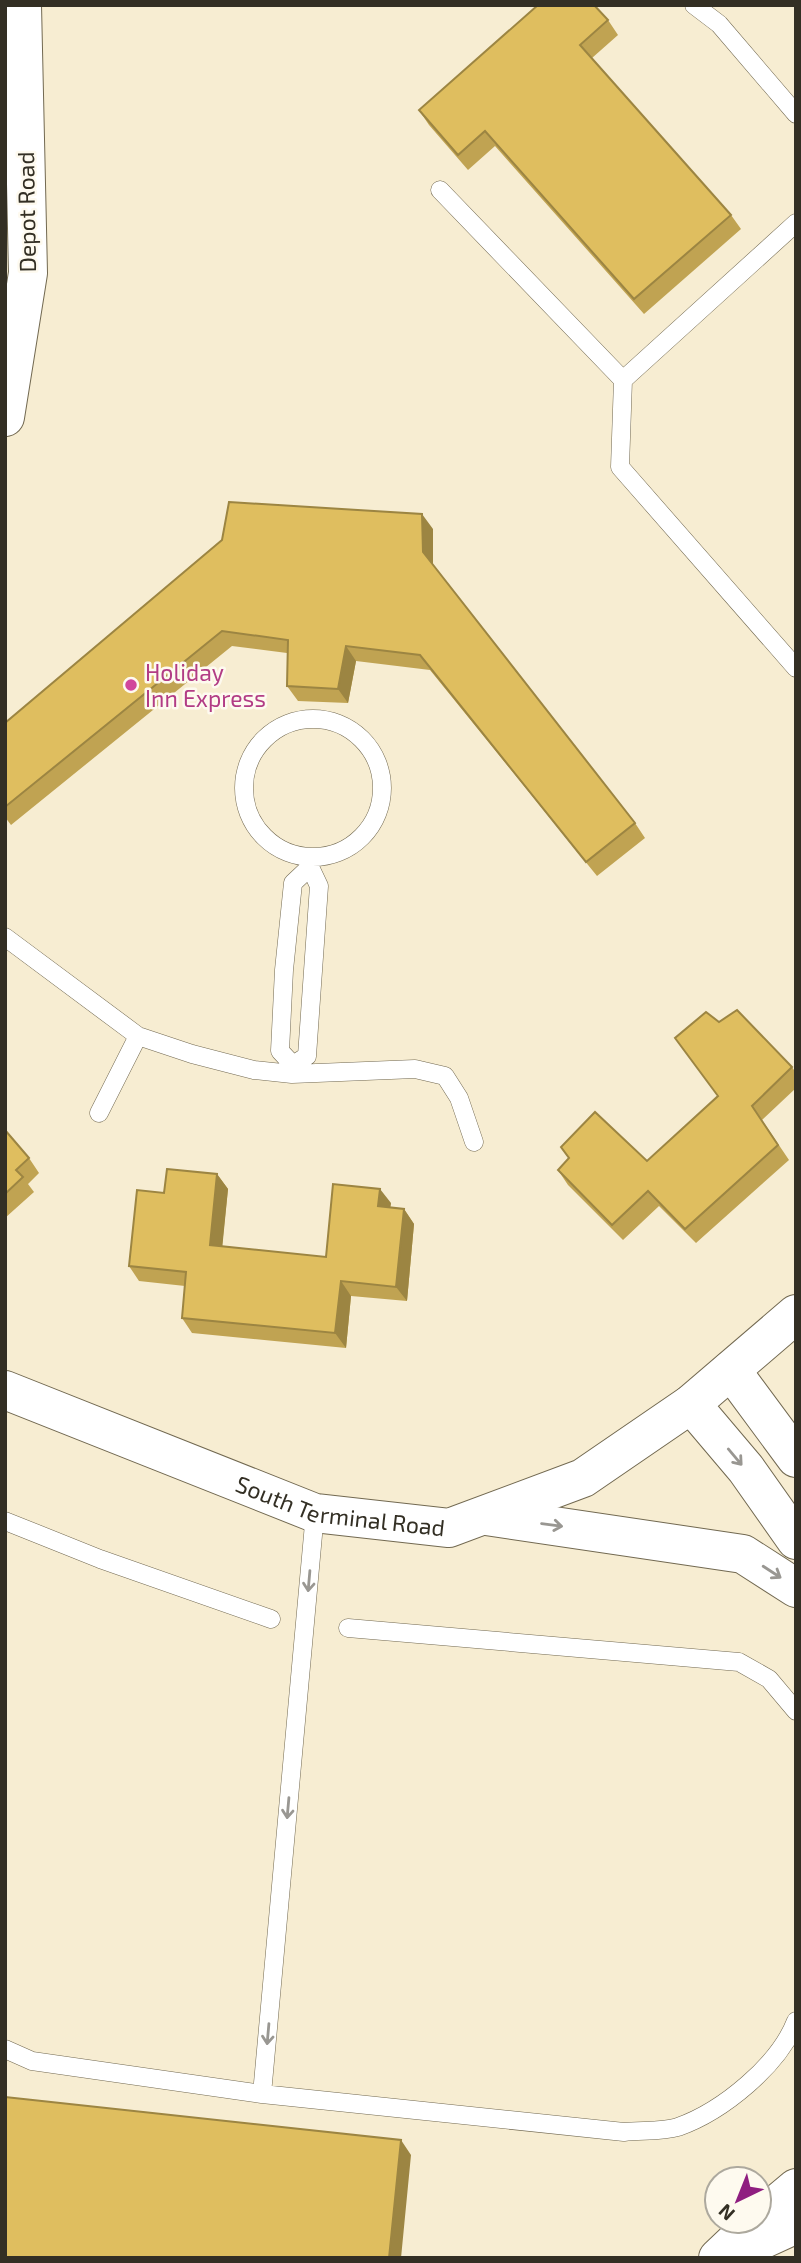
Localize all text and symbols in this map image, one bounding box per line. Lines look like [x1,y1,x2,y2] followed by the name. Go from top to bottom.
[11,151,41,273] street label: Depot Road
[145,658,266,712] place label: Holiday Inn Express
[123,677,139,693] marker: Holiday Inn Express
[727,1447,743,1465] one-way arrow
[232,1469,447,1541] street label: South Terminal Road
[540,1519,563,1532] one-way arrow
[761,1565,781,1579] one-way arrow
[302,1569,315,1592] one-way arrow
[281,1796,294,1818] one-way arrow
[261,2022,274,2045] one-way arrow
[703,2165,773,2235] north arrow
[713,2200,739,2226] text: N

